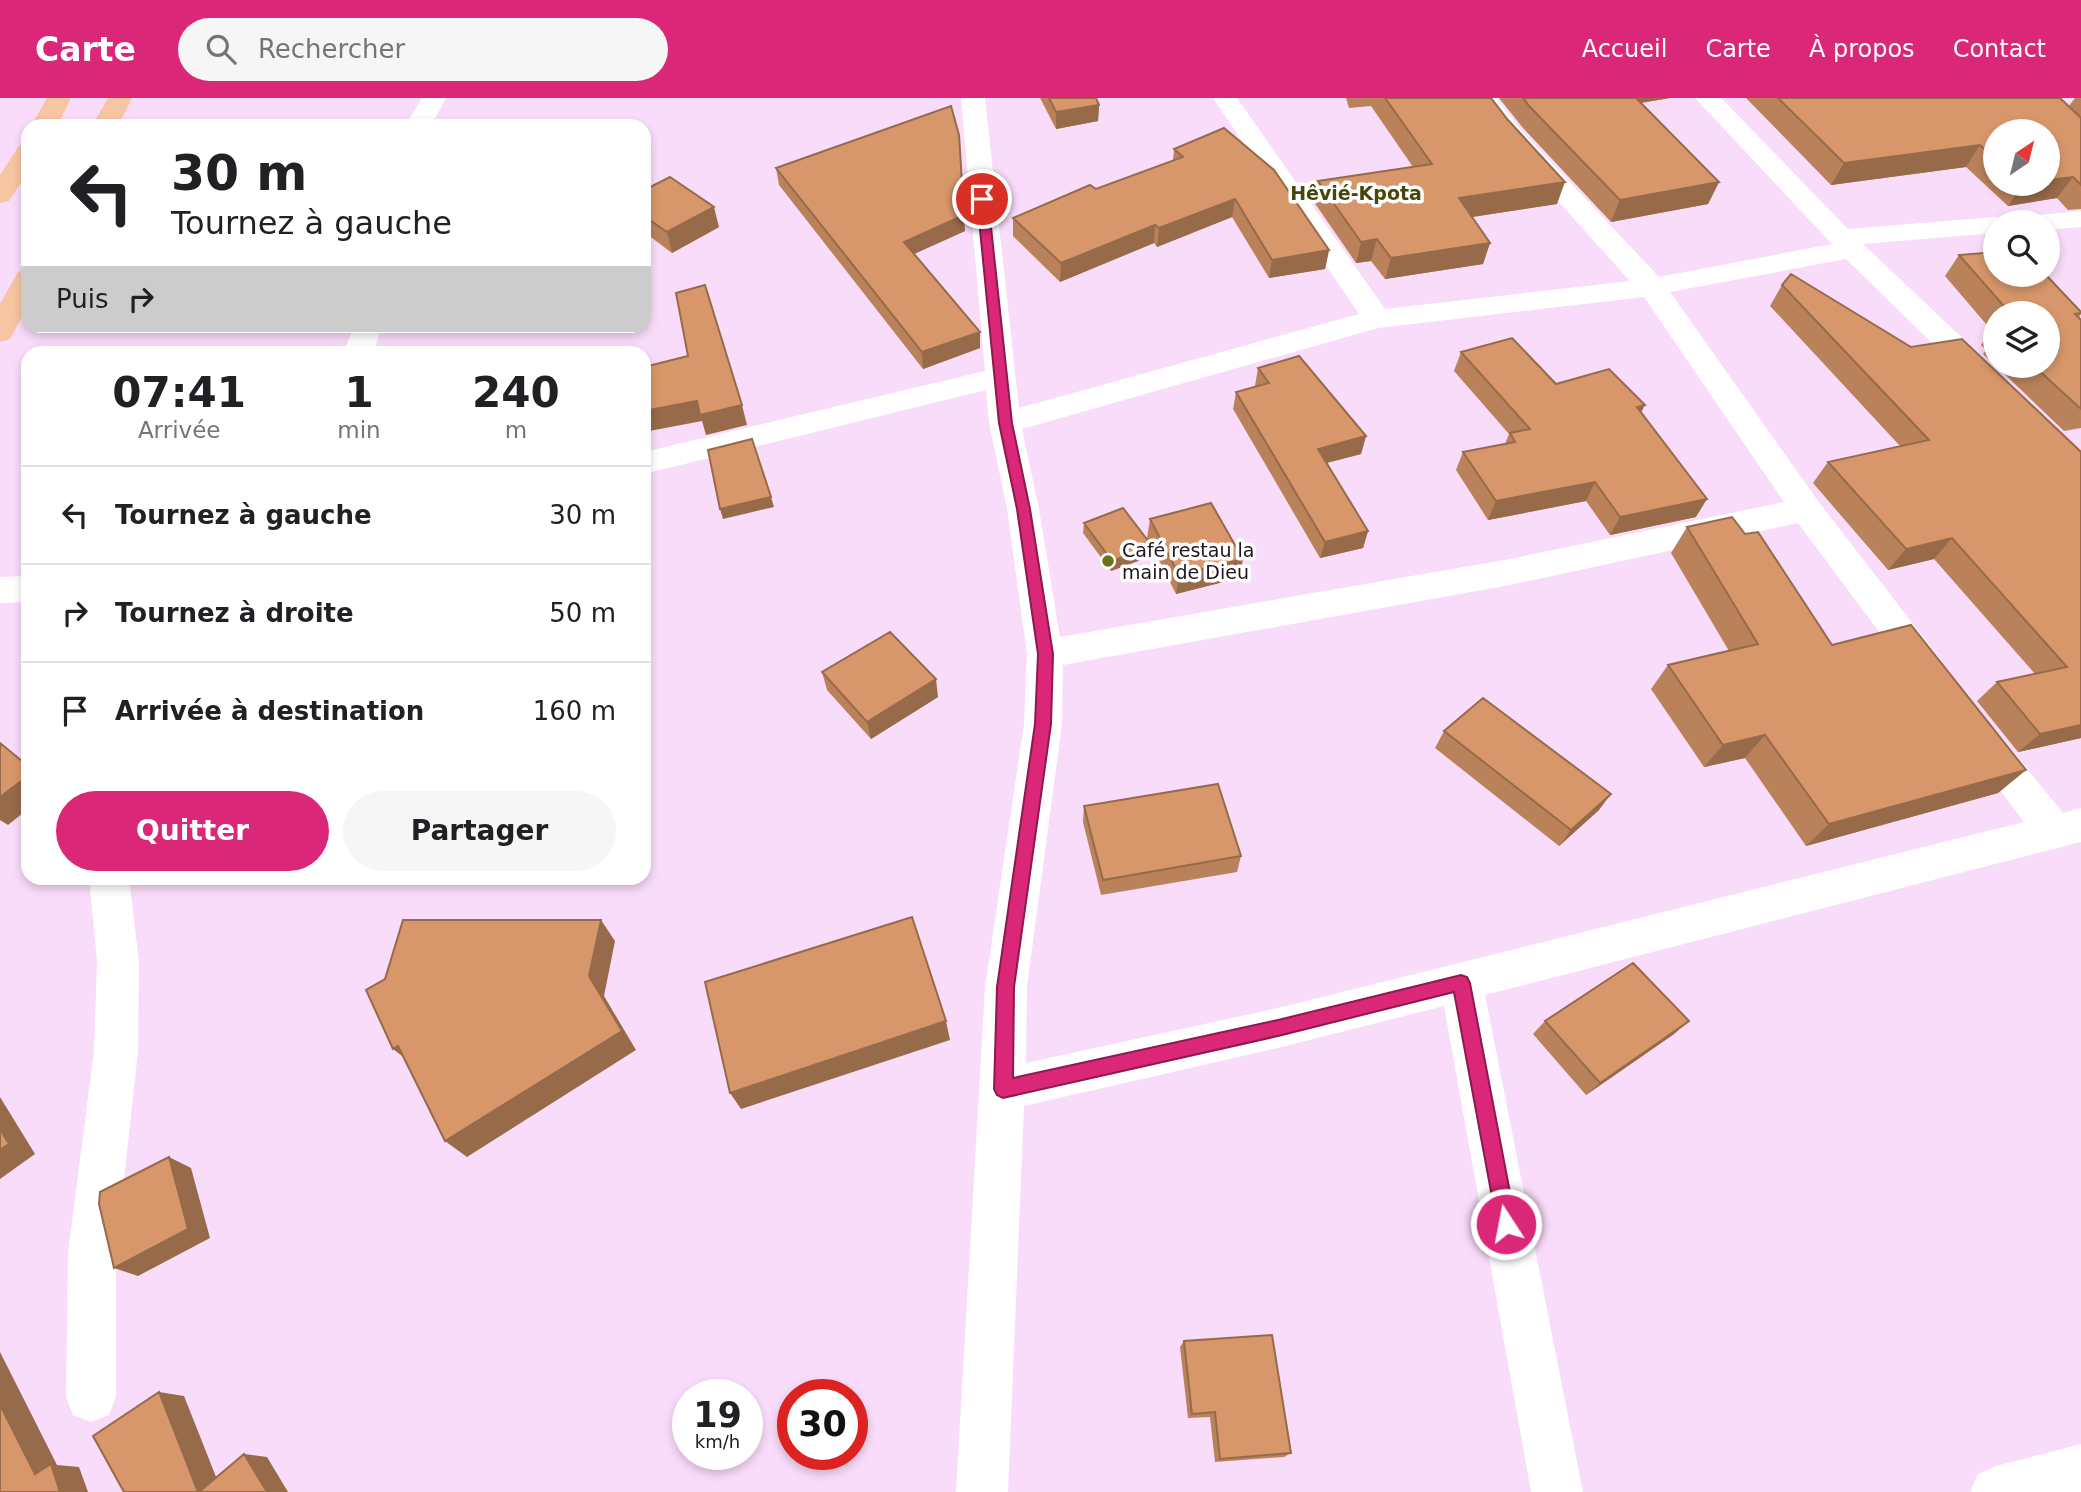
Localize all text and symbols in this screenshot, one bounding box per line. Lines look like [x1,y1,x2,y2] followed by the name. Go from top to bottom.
[178,18,668,81] search box
[35,30,136,69] text: Carte
[202,30,240,68] icon: search
[258,34,405,64] text: Rechercher
[1582,35,1667,63] text: Accueil
[1705,35,1771,63] text: Carte
[1809,35,1915,63] text: À propos
[1953,35,2046,63] text: Contact
[1983,119,2060,196] north arrow
[1983,119,2060,378] map controls
[171,145,307,202] text: 30 m
[56,147,147,238] icon: left
[952,169,1012,229] pin
[963,180,1001,218] icon: arrive
[1290,182,1422,204] district label: Hêvié-Kpota
[171,204,452,242] text: Tournez à gauche
[1983,210,2060,287] button: search
[122,280,160,318] icon: right
[56,284,108,314] text: Puis
[1983,301,2060,378] button: layers
[112,368,246,417] text: 07:41
[344,368,374,417] text: 1
[472,368,560,417] text: 240
[138,417,220,443] text: Arrivée
[337,417,381,443] text: min
[505,417,527,443] text: m
[56,496,94,534] icon: left
[115,500,372,530] text: Tournez à gauche
[549,500,616,530] text: 30 m
[1122,539,1254,583] place label: Café restau la main de Dieu
[1100,553,1116,569] marker: Café restau la main de Dieu
[56,594,94,632] icon: right
[115,598,354,628] text: Tournez à droite
[549,598,616,628] text: 50 m
[56,692,94,730] icon: arrive
[115,696,424,726] text: Arrivée à destination
[533,696,616,726] text: 160 m
[56,791,329,871] button: Quitter
[343,791,616,871] button: Partager
[1469,1187,1543,1261] position arrow
[777,1379,868,1470] speed limit sign: 30
[693,1395,742,1435] text: 19
[695,1431,740,1452] text: km/h

